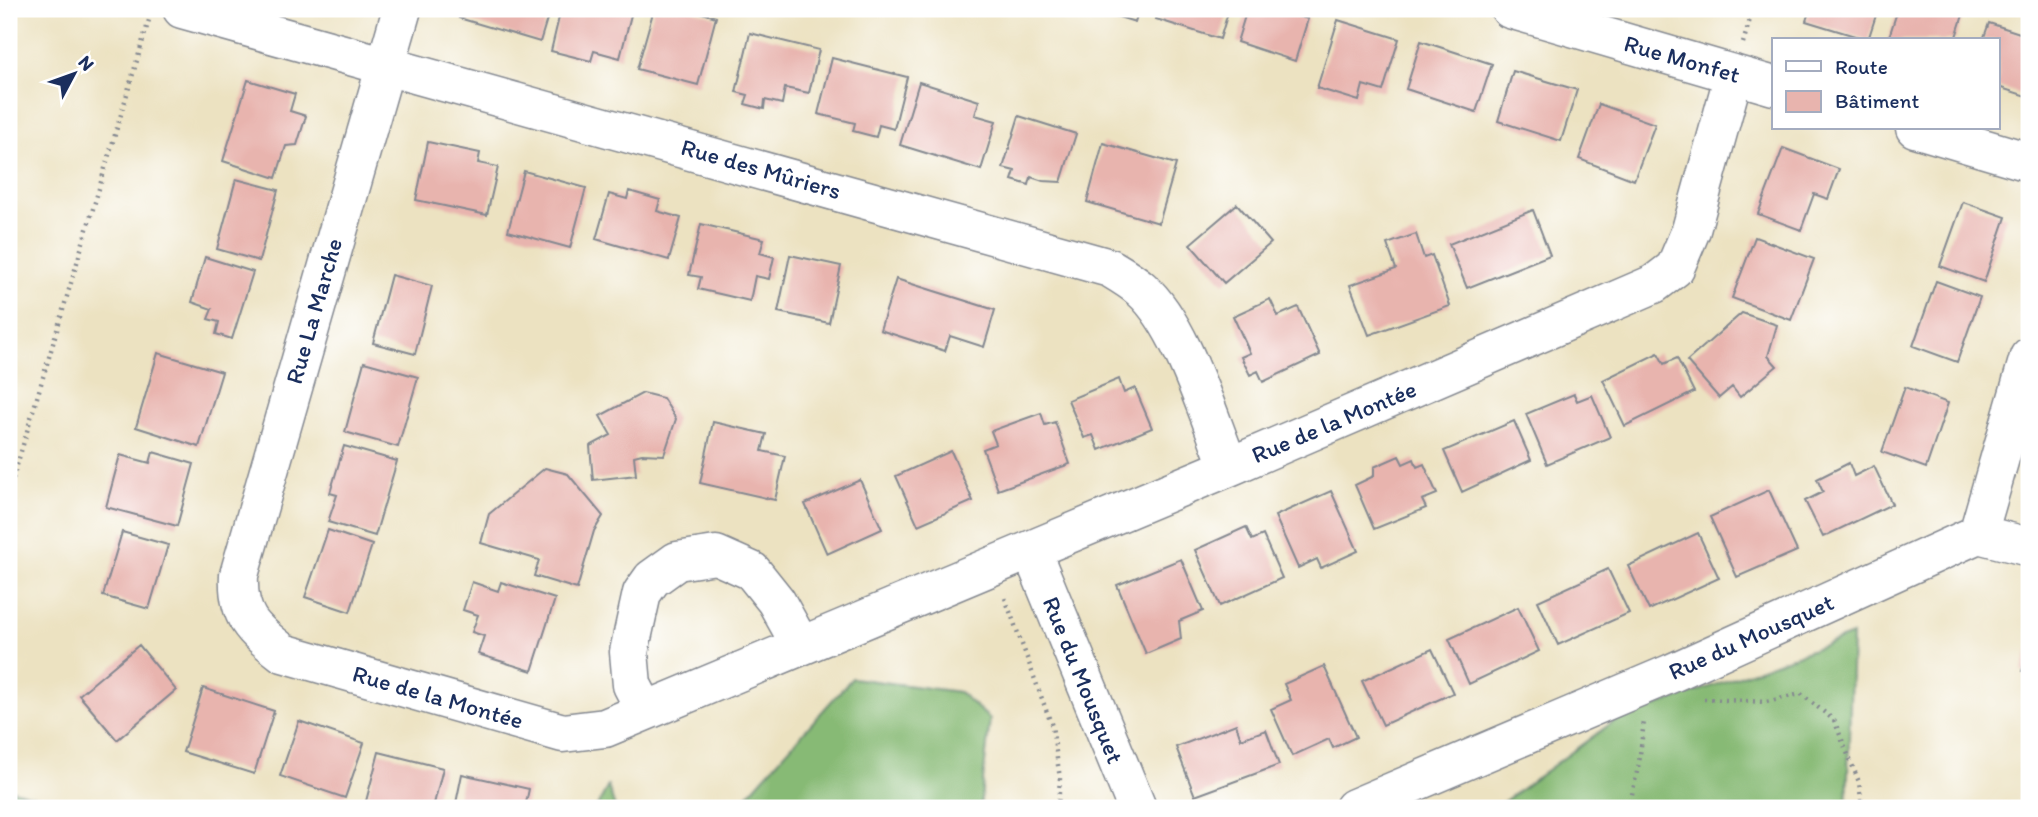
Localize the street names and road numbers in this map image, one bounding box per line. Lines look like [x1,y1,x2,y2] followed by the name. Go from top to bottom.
[1621,28,1743,89] street label: Rue Monfet
[678,132,844,205] street label: Rue des Mûriers
[279,235,348,387] street label: Rue La Marche
[1247,374,1421,469] street label: Rue de la Montée
[1664,587,1838,686] street label: Rue du Mousquet
[1037,592,1130,768] street label: Rue du Mousquet
[349,658,527,735] street label: Rue de la Montée

